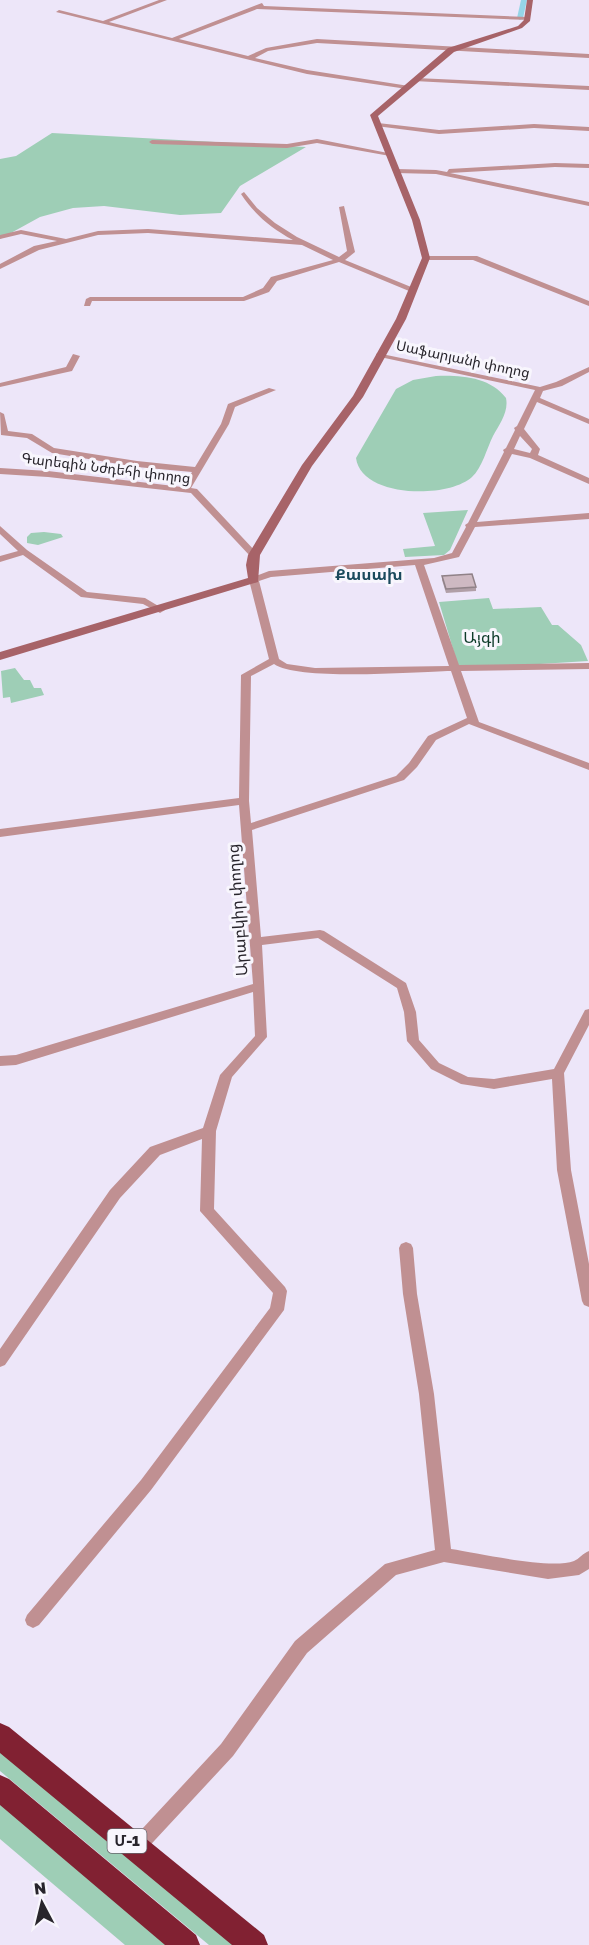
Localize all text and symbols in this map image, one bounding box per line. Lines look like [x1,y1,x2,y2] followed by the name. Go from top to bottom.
[395,336,531,381] street label: Սաֆարյանի փողոց
[21,449,191,486] street label: Գարեգին Նժդեհի փողոց
[335,564,403,584] district label: Քասախ
[463,627,501,647] park label: Այգի
[222,843,252,977] street label: Արաբկիր փողոց
[108,1829,146,1853] road number: Մ-1
[12,1873,72,1933] north arrow
[33,1877,47,1899] text: N

